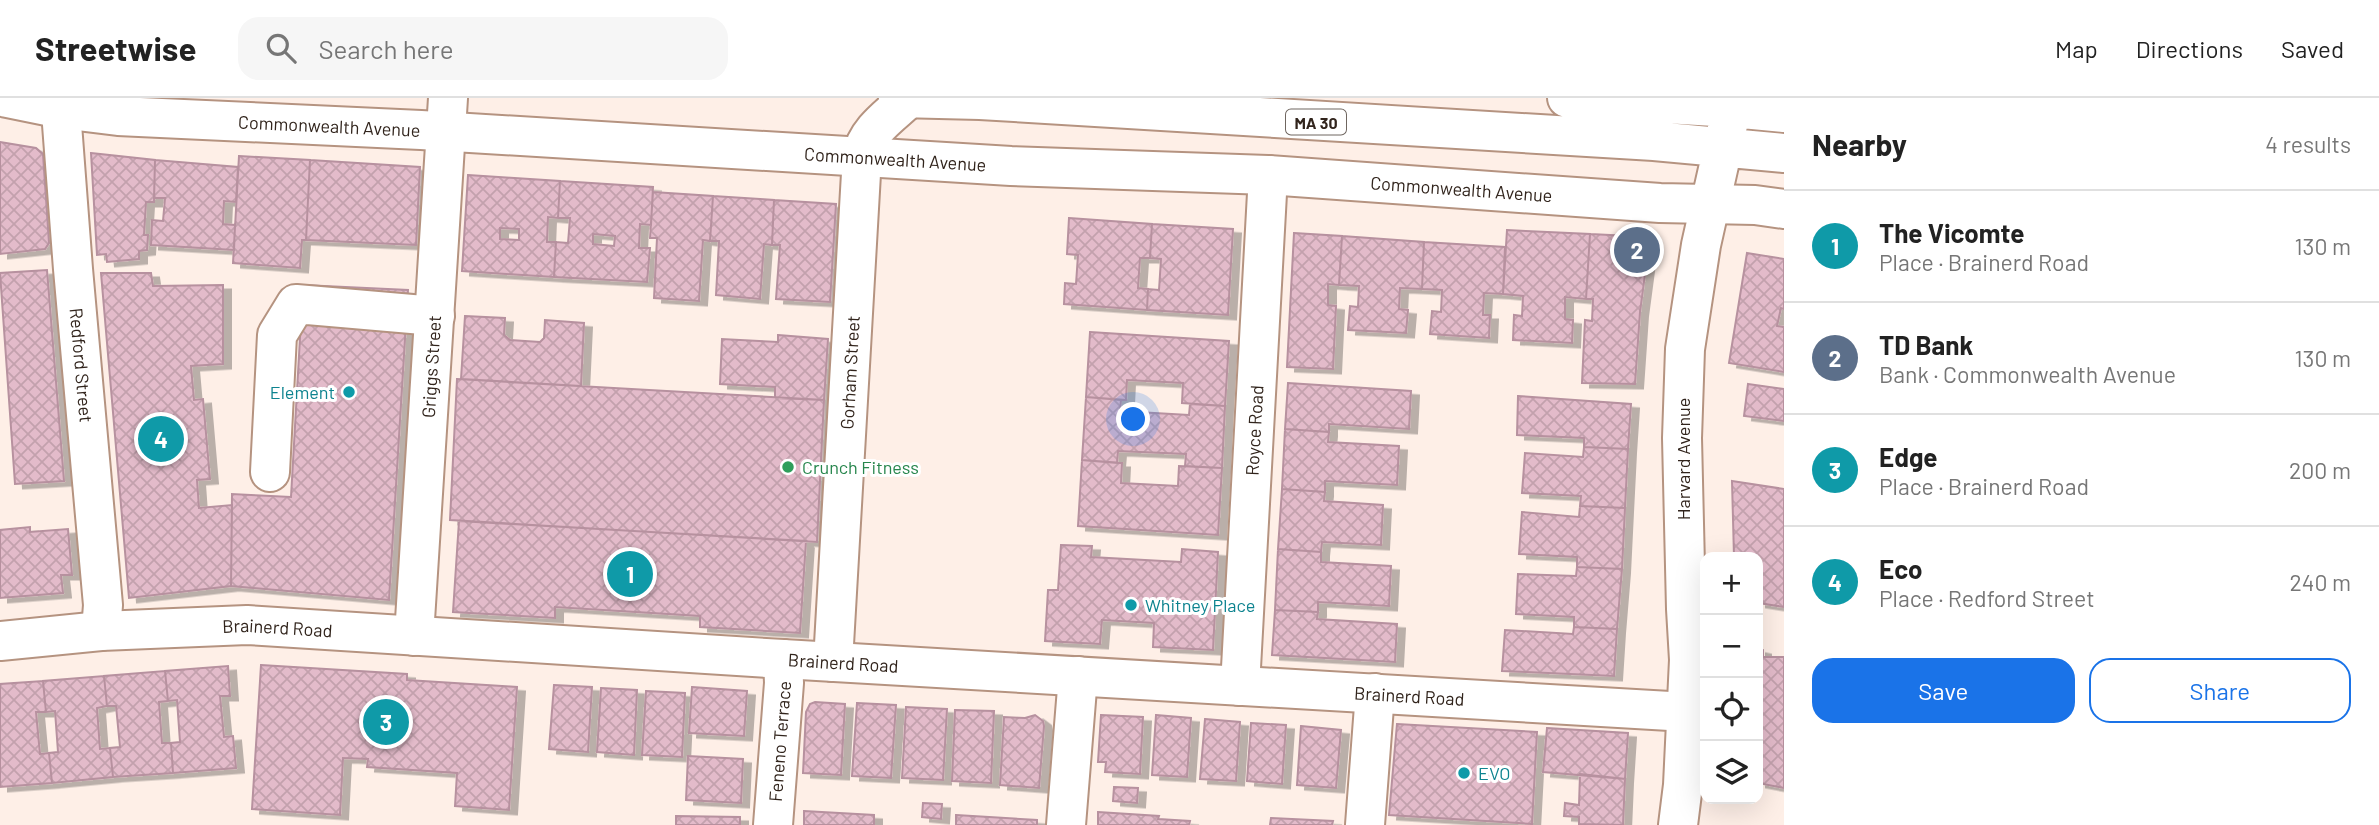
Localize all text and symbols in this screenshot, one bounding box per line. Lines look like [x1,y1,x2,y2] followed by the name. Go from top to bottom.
[238,17,728,80] search box
[35,28,196,68] text: Streetwise
[262,29,300,67] icon: search
[318,33,454,64] text: Search here
[2055,34,2098,63] text: Map
[2136,34,2243,63] text: Directions
[2281,34,2344,63] text: Saved
[1286,110,1346,134] road number: MA 30
[238,111,421,141] street label: Commonwealth Avenue
[1812,126,1907,162] text: Nearby
[2265,130,2351,158] text: 4 results
[804,142,987,175] street label: Commonwealth Avenue
[1370,171,1553,206] street label: Commonwealth Avenue
[1879,217,2024,248] text: The Vicomte
[1614,224,1660,276] pin: 2
[1831,232,1839,260] text: 1
[2294,232,2351,260] text: 130 m
[1879,248,2089,276] text: Place · Brainerd Road
[66,307,98,423] street label: Redford Street
[417,315,445,419] street label: Griggs Street
[835,315,864,430] street label: Gorham Street
[1879,329,1973,360] text: TD Bank
[1829,344,1841,372] text: 2
[2294,344,2351,372] text: 130 m
[1879,360,2176,388] text: Bank · Commonwealth Avenue
[270,381,335,403] place label: Element
[341,384,357,400] marker: Element
[1241,384,1267,476] street label: Royce Road
[1672,398,1694,520] street label: Harvard Avenue
[1116,402,1150,436] your location
[138,413,184,465] pin: 4
[1879,441,1938,472] text: Edge
[802,456,919,478] place label: Crunch Fitness
[1829,456,1841,484] text: 3
[2289,456,2351,484] text: 200 m
[780,459,796,475] marker: Crunch Fitness
[1879,472,2089,500] text: Place · Brainerd Road
[607,548,653,600] pin: 1
[1700,552,1763,804] map controls
[1700,552,1763,615] button: +
[1879,553,1922,584] text: Eco
[1828,568,1842,596] text: 4
[2289,568,2351,596] text: 240 m
[1879,584,2095,612] text: Place · Redford Street
[1145,594,1255,616] place label: Whitney Place
[1123,597,1139,613] marker: Whitney Place
[222,614,333,641] street label: Brainerd Road
[1700,615,1763,678] button: −
[787,648,899,677] street label: Brainerd Road
[1812,658,2075,723] button: Save
[2089,658,2351,723] button: Share
[1700,678,1763,741] button: locate
[764,680,795,802] street label: Feneno Terrace
[1353,681,1465,710] street label: Brainerd Road
[363,696,409,748] pin: 3
[1700,741,1763,804] button: layers
[1478,762,1511,784] place label: EVO
[1456,765,1472,781] marker: EVO

